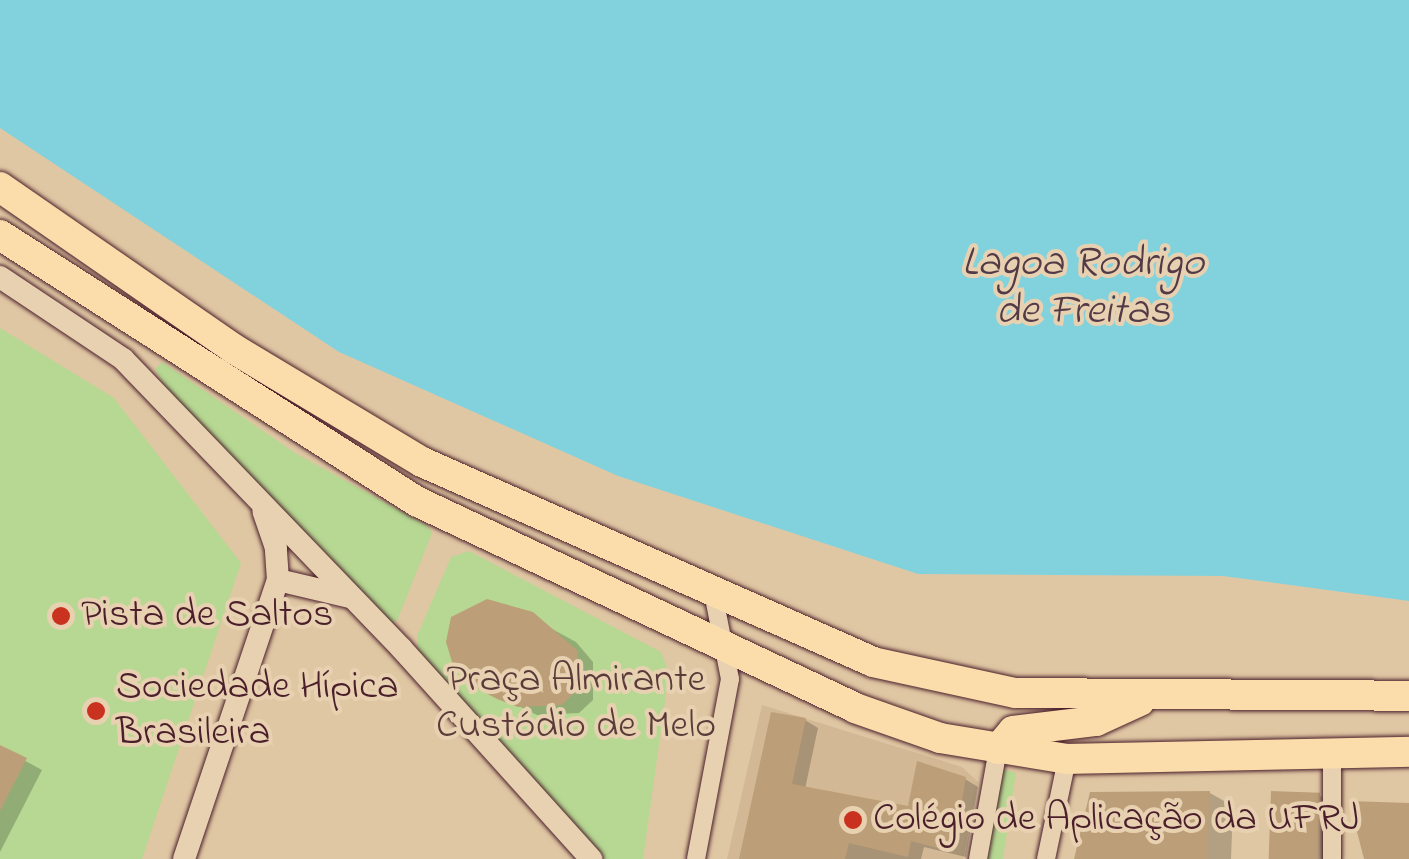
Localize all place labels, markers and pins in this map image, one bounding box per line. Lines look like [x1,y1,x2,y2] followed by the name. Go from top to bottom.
[81,592,333,640] place label: Pista de Saltos
[50,605,72,627] marker: Pista de Saltos
[116,664,399,758] place label: Sociedade Hípica Brasileira
[85,700,107,722] marker: Sociedade Hípica Brasileira
[873,796,1360,844] place label: Colégio de Aplicação da UFRJ
[842,809,864,831] marker: Colégio de Aplicação da UFRJ

